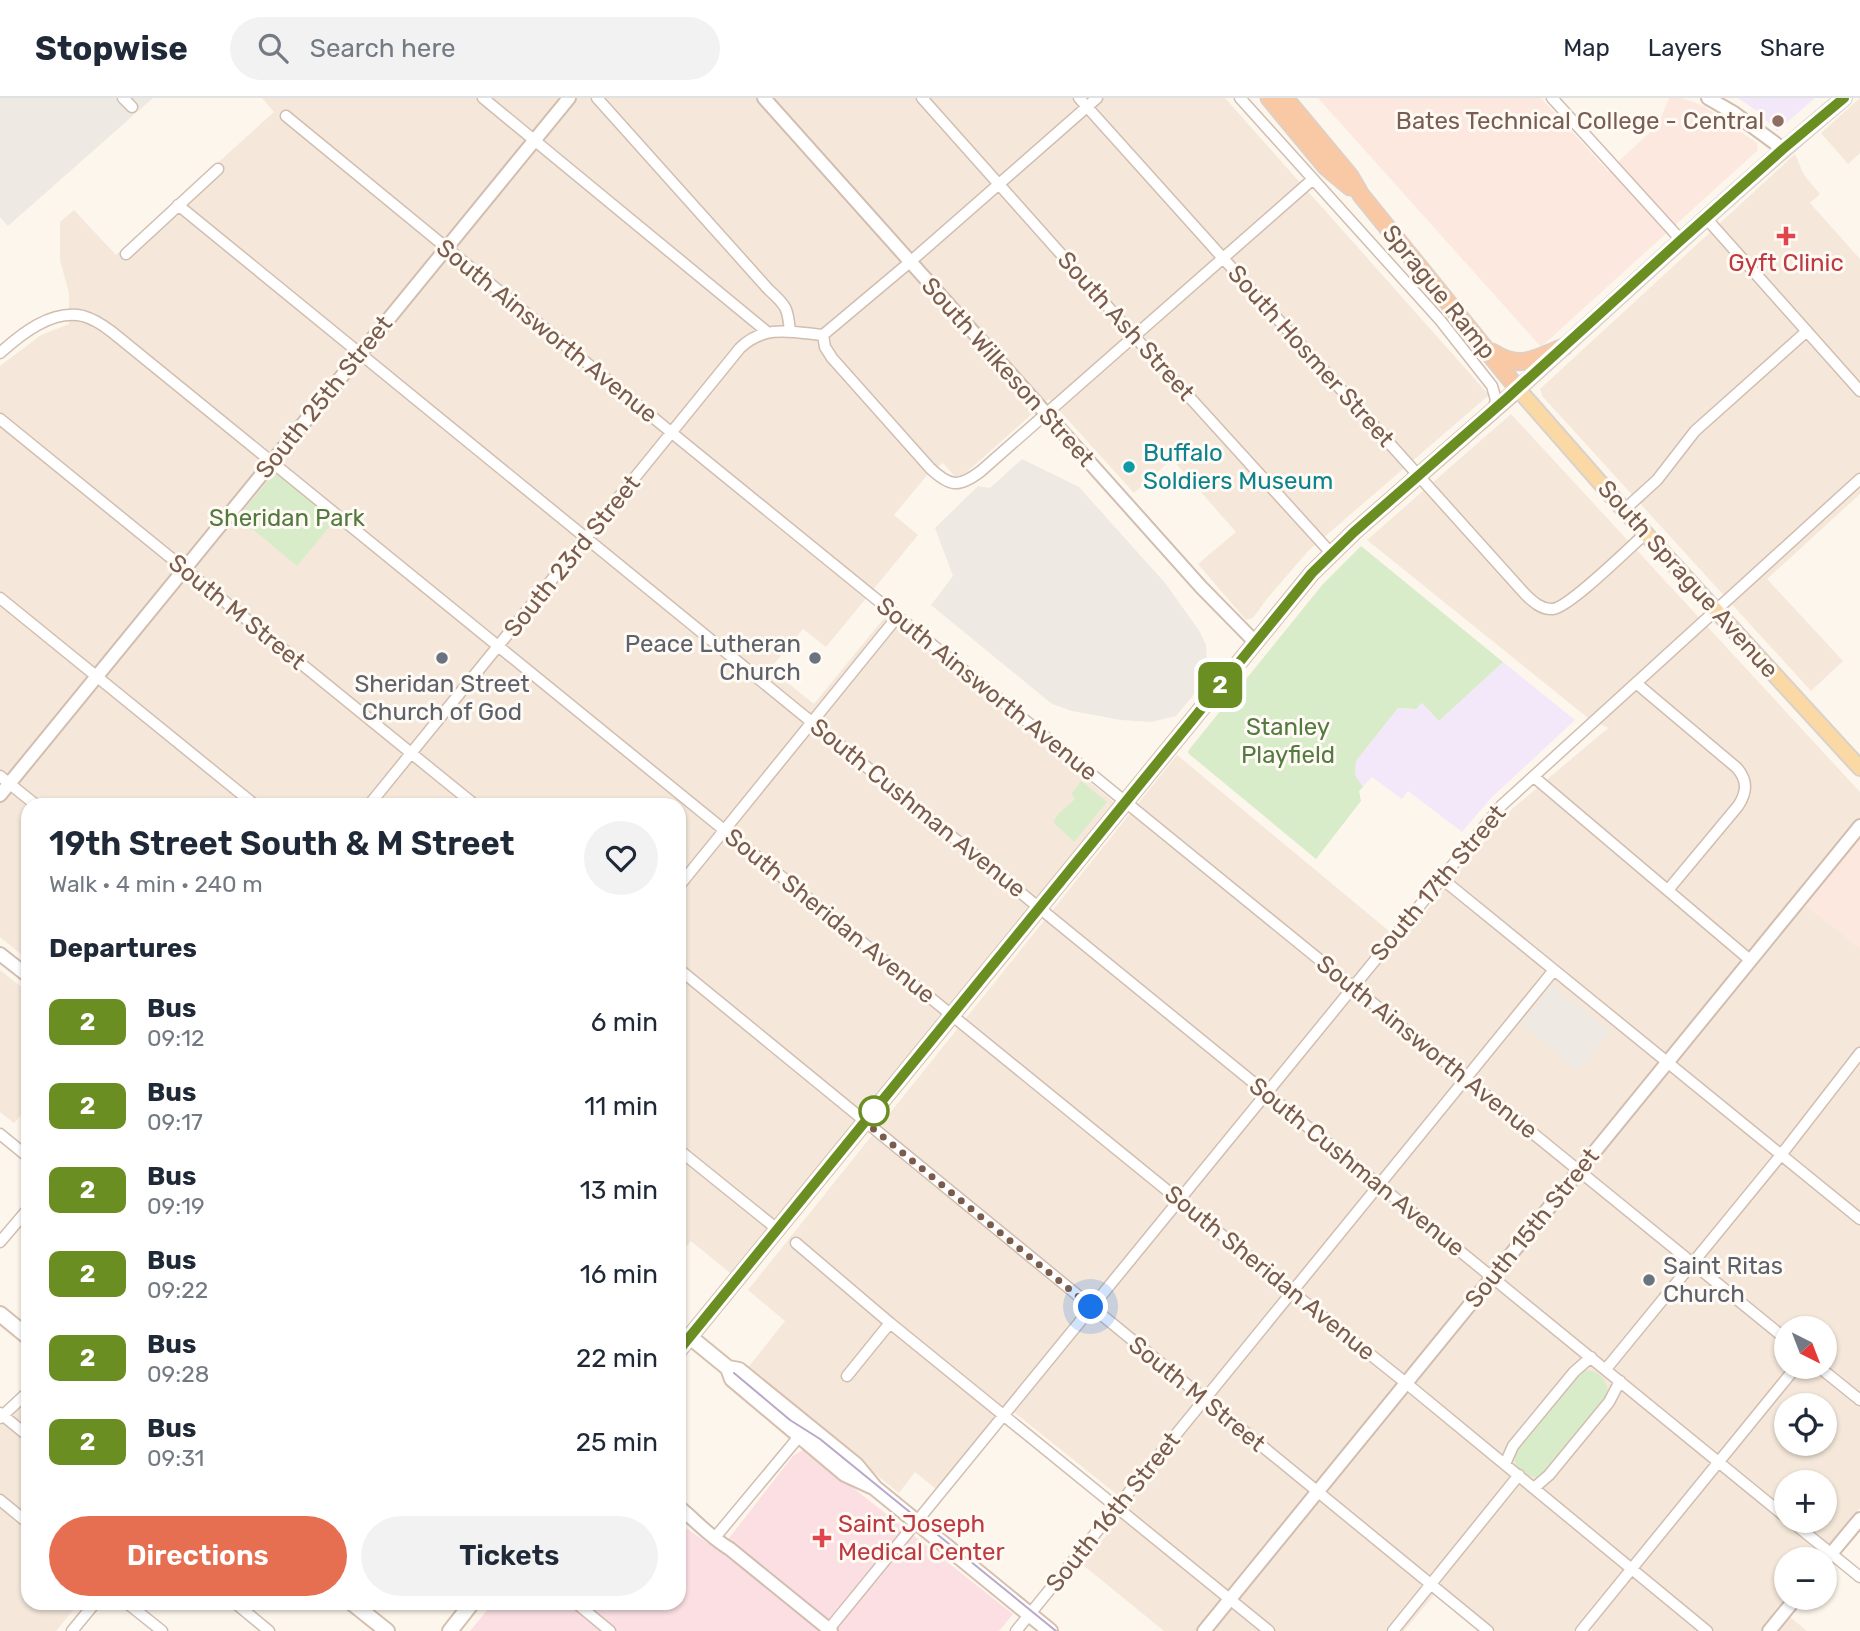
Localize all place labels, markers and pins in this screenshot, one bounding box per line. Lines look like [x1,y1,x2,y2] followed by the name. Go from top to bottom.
[1396,107,1764,135] place label: Bates Technical College - Central
[1770,113,1786,129] marker: Bates Technical College - Central
[1776,226,1796,246] marker: Gyft Clinic
[1728,249,1844,277] place label: Gyft Clinic
[1143,439,1333,495] place label: Buffalo Soldiers Museum
[1121,459,1137,475] marker: Buffalo Soldiers Museum
[625,630,801,686] place label: Peace Lutheran Church
[434,650,450,666] marker: Sheridan Street Church of God
[807,650,823,666] marker: Peace Lutheran Church
[354,670,530,726] place label: Sheridan Street Church of God
[859,1096,889,1126] unlabelled marker
[1663,1252,1783,1308] place label: Saint Ritas Church
[1641,1272,1657,1288] marker: Saint Ritas Church
[838,1510,1005,1566] place label: Saint Joseph Medical Center
[812,1528,832,1548] marker: Saint Joseph Medical Center

